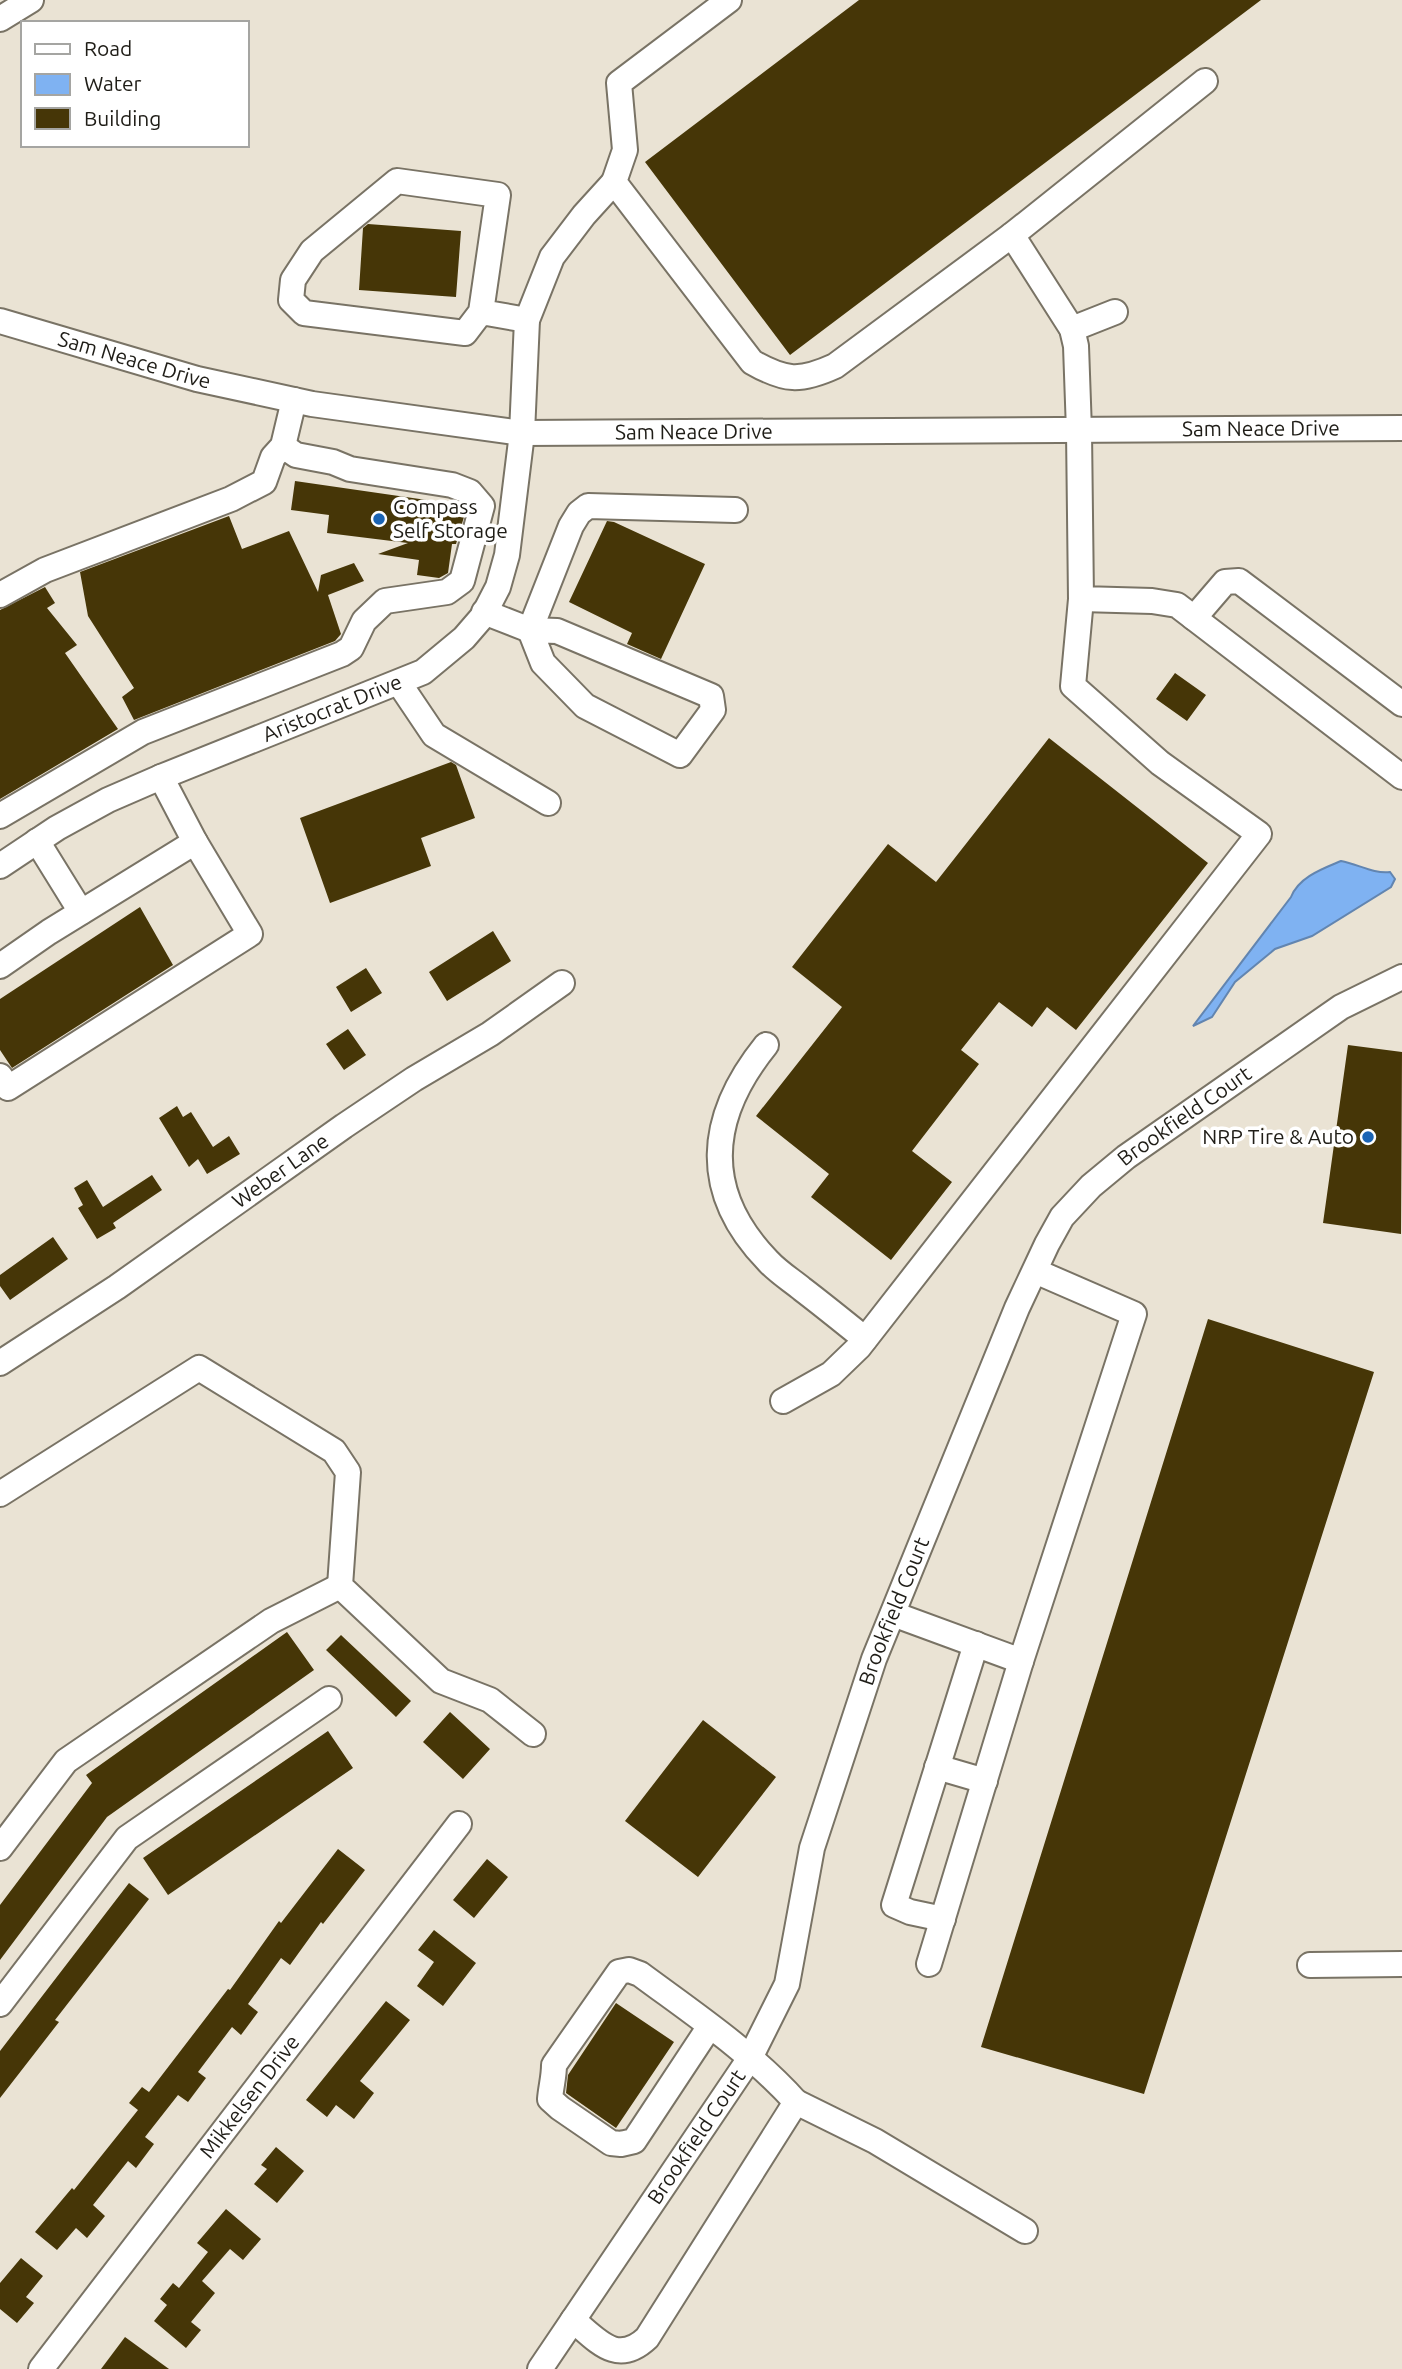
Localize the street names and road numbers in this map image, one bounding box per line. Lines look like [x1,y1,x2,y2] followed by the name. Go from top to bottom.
[55,326,213,393] street label: Sam Neace Drive
[1182,415,1340,440] street label: Sam Neace Drive
[615,419,773,443] street label: Sam Neace Drive
[259,669,405,746] street label: Aristocrat Drive
[1112,1061,1255,1170] street label: Brookfield Court
[227,1128,333,1213] street label: Weber Lane
[853,1533,933,1688] street label: Brookfield Court
[194,2030,304,2162] street label: Mikkelsen Drive
[642,2065,750,2208] street label: Brookfield Court

